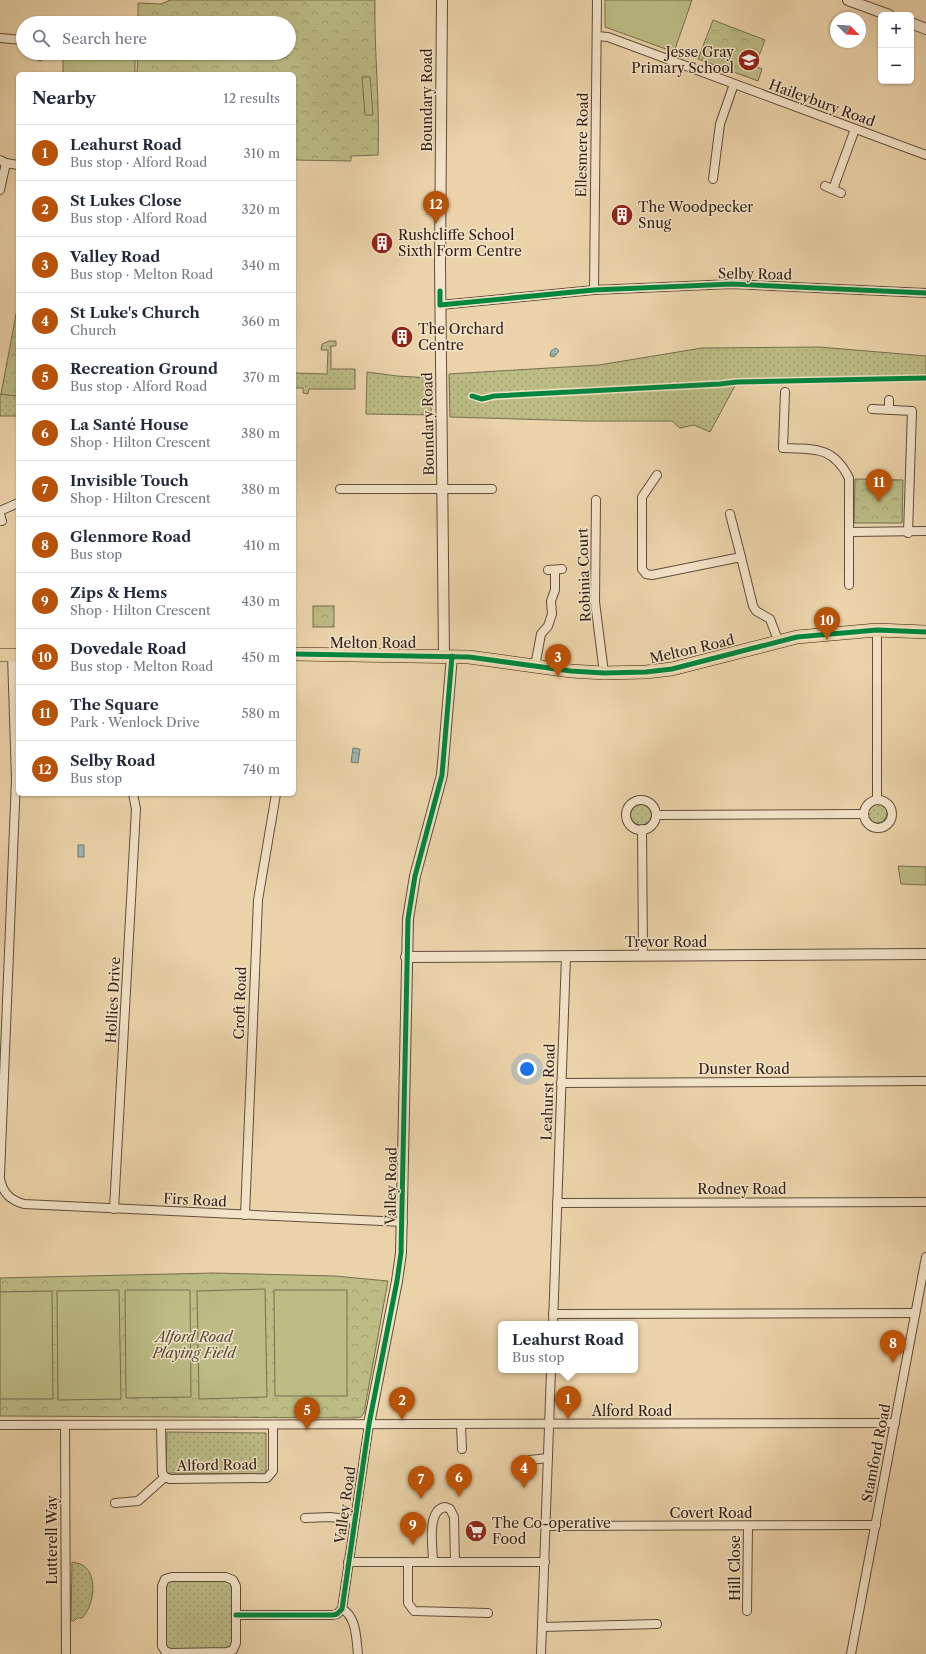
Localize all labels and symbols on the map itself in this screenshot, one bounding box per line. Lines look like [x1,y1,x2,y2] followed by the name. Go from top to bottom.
[830,12,866,48] north arrow
[631,43,734,77] place label: Jesse Gray Primary School
[736,47,762,73] school or university icon: Jesse Gray Primary School
[418,48,436,152] street label: Boundary Road
[766,75,878,131] street label: Haileybury Road
[572,92,592,197] street label: Ellesmere Road
[423,191,449,224] pin: 12
[638,198,753,232] place label: The Woodpecker Snug
[609,202,635,228] building icon: The Woodpecker Snug
[398,226,522,260] place label: Rushcliffe School Sixth Form Centre
[369,230,395,256] building icon: Rushcliffe School Sixth Form Centre
[718,264,793,284] street label: Selby Road
[418,320,504,354] place label: The Orchard Centre
[389,324,415,350] building icon: The Orchard Centre
[418,372,438,476] street label: Boundary Road
[866,469,892,502] pin: 11
[573,528,595,622] street label: Robinia Court
[814,607,840,640] pin: 10
[648,630,737,667] street label: Melton Road
[330,634,417,652] street label: Melton Road
[545,644,571,677] pin: 3
[625,933,708,951] street label: Trevor Road
[102,956,124,1044] street label: Hollies Drive
[230,966,250,1040] street label: Croft Road
[537,1043,559,1141] street label: Leahurst Road
[517,1059,537,1079] your location
[698,1060,790,1078] street label: Dunster Road
[381,1146,401,1226] street label: Valley Road
[697,1180,787,1198] street label: Rodney Road
[163,1189,228,1211] street label: Firs Road
[151,1328,237,1362] park label: Alford Road Playing Field
[880,1330,906,1363] pin: 8
[555,1386,581,1419] pin: 1
[389,1387,415,1420] pin: 2
[294,1397,320,1430] pin: 5
[591,1402,673,1420] street label: Alford Road
[858,1402,894,1504] street label: Stamford Road
[176,1455,258,1475] street label: Alford Road
[511,1455,537,1488] pin: 4
[446,1464,472,1497] pin: 6
[331,1465,359,1546] street label: Valley Road
[408,1466,434,1499] pin: 7
[43,1495,61,1585] street label: Lutterell Way
[669,1504,753,1522] street label: Covert Road
[400,1512,426,1545] pin: 9
[492,1514,611,1548] place label: The Co-operative Food
[463,1518,489,1544] supermarket icon: The Co-operative Food
[726,1535,744,1601] street label: Hill Close

